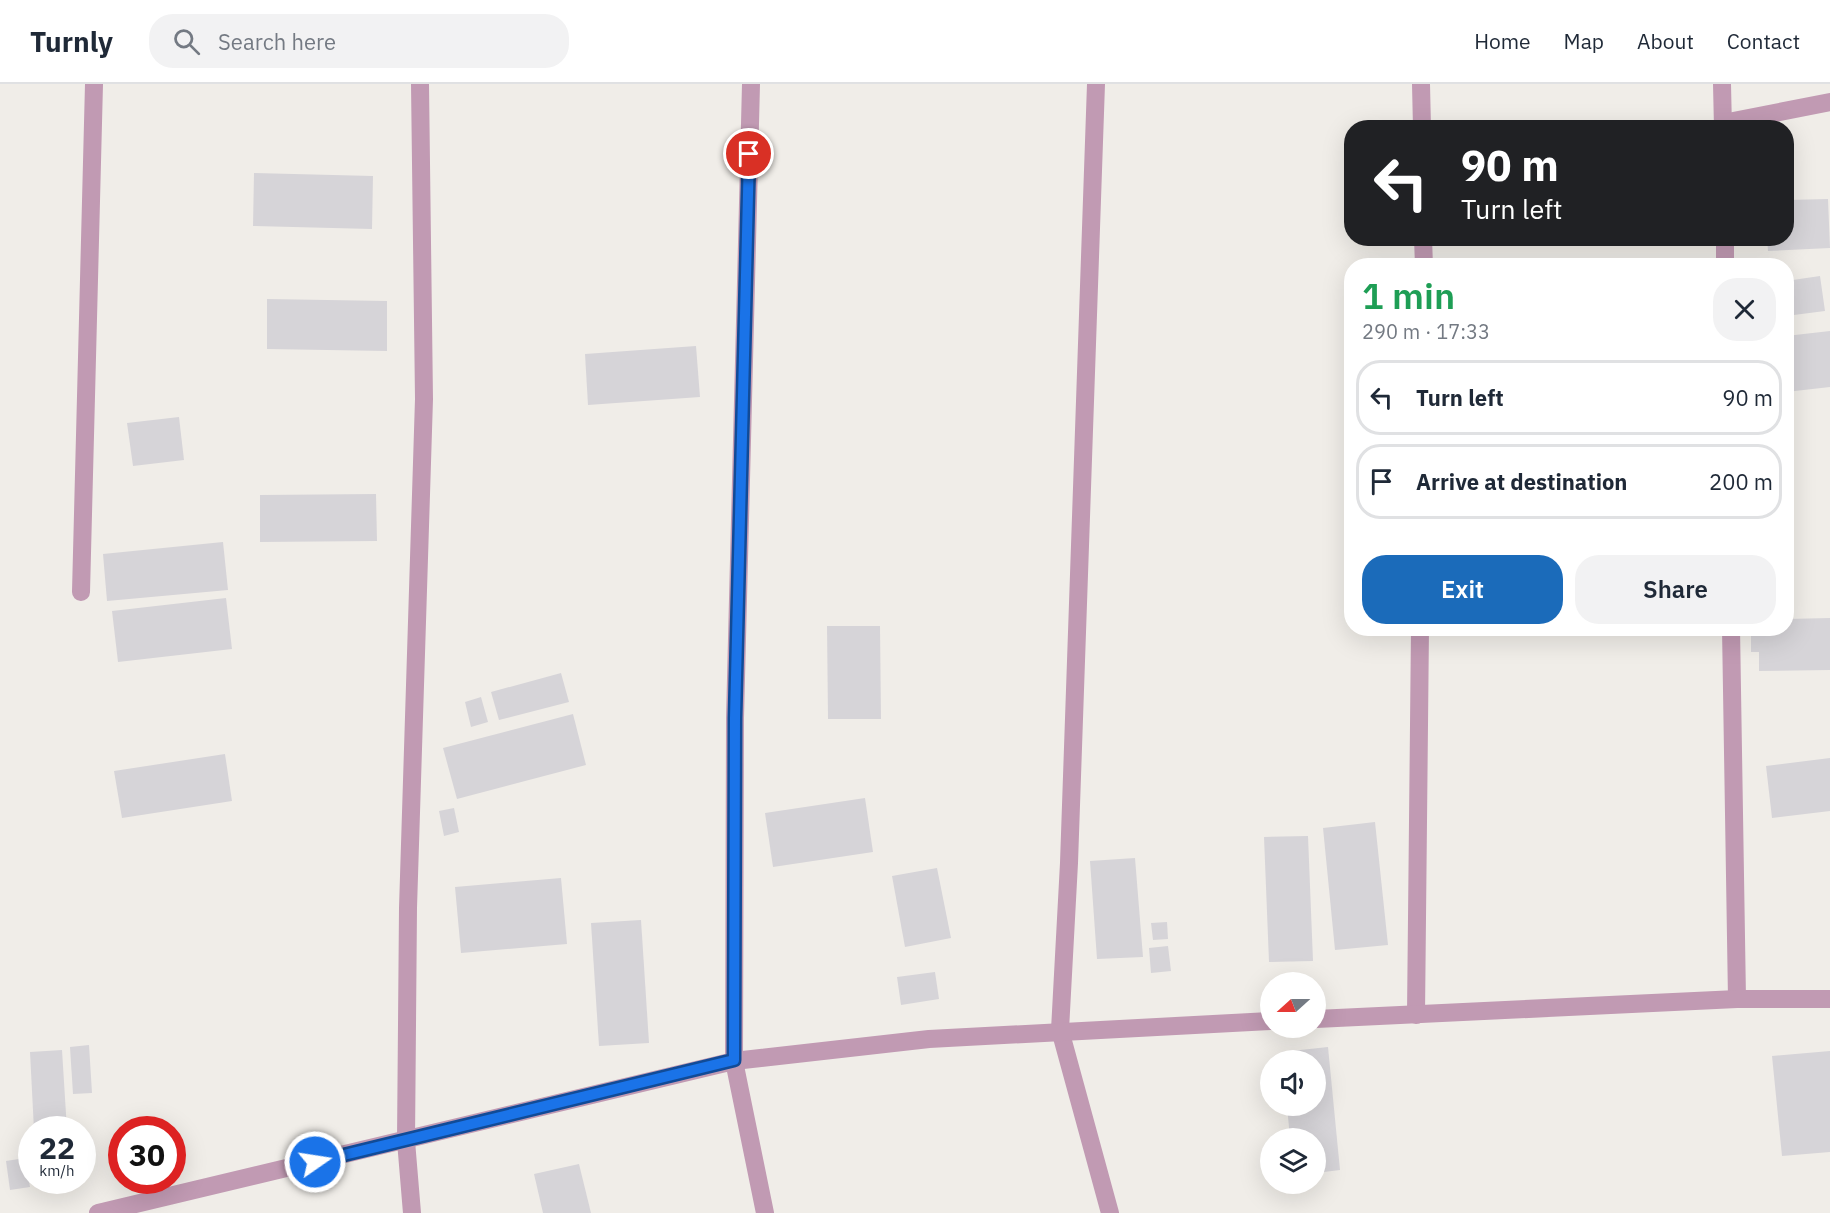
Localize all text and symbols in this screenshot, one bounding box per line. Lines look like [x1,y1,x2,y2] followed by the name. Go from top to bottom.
[149,14,569,68] search box
[30,23,113,60] text: Turnly
[170,25,203,58] icon: search
[218,27,336,56] text: Search here
[1474,27,1531,55] text: Home
[1564,27,1604,55] text: Map
[1637,27,1694,55] text: About
[1727,27,1800,55] text: Contact
[723,128,774,179] pin
[732,137,765,170] icon: arrive
[1461,138,1559,193] text: 90 m
[1362,144,1440,222] icon: left
[1461,191,1562,226] text: Turn left
[1362,272,1455,319] text: 1 min
[1713,278,1776,341] button: close
[1362,318,1490,345] text: 290 m · 17:33
[1365,381,1398,414] icon: left
[1416,383,1504,412] text: Turn left
[1722,383,1773,412] text: 90 m
[1365,465,1398,498] icon: arrive
[1416,467,1627,496] text: Arrive at destination
[1709,467,1773,496] text: 200 m
[1362,555,1563,624] button: Exit
[1575,555,1776,624] button: Share
[1260,972,1326,1038] north arrow
[1260,972,1326,1194] map controls
[1260,1050,1326,1116] button: sound
[108,1116,186,1194] speed limit sign: 30
[39,1128,75,1167] text: 22
[1260,1128,1326,1194] button: layers
[283,1130,347,1194] position arrow
[39,1161,75,1180] text: km/h

